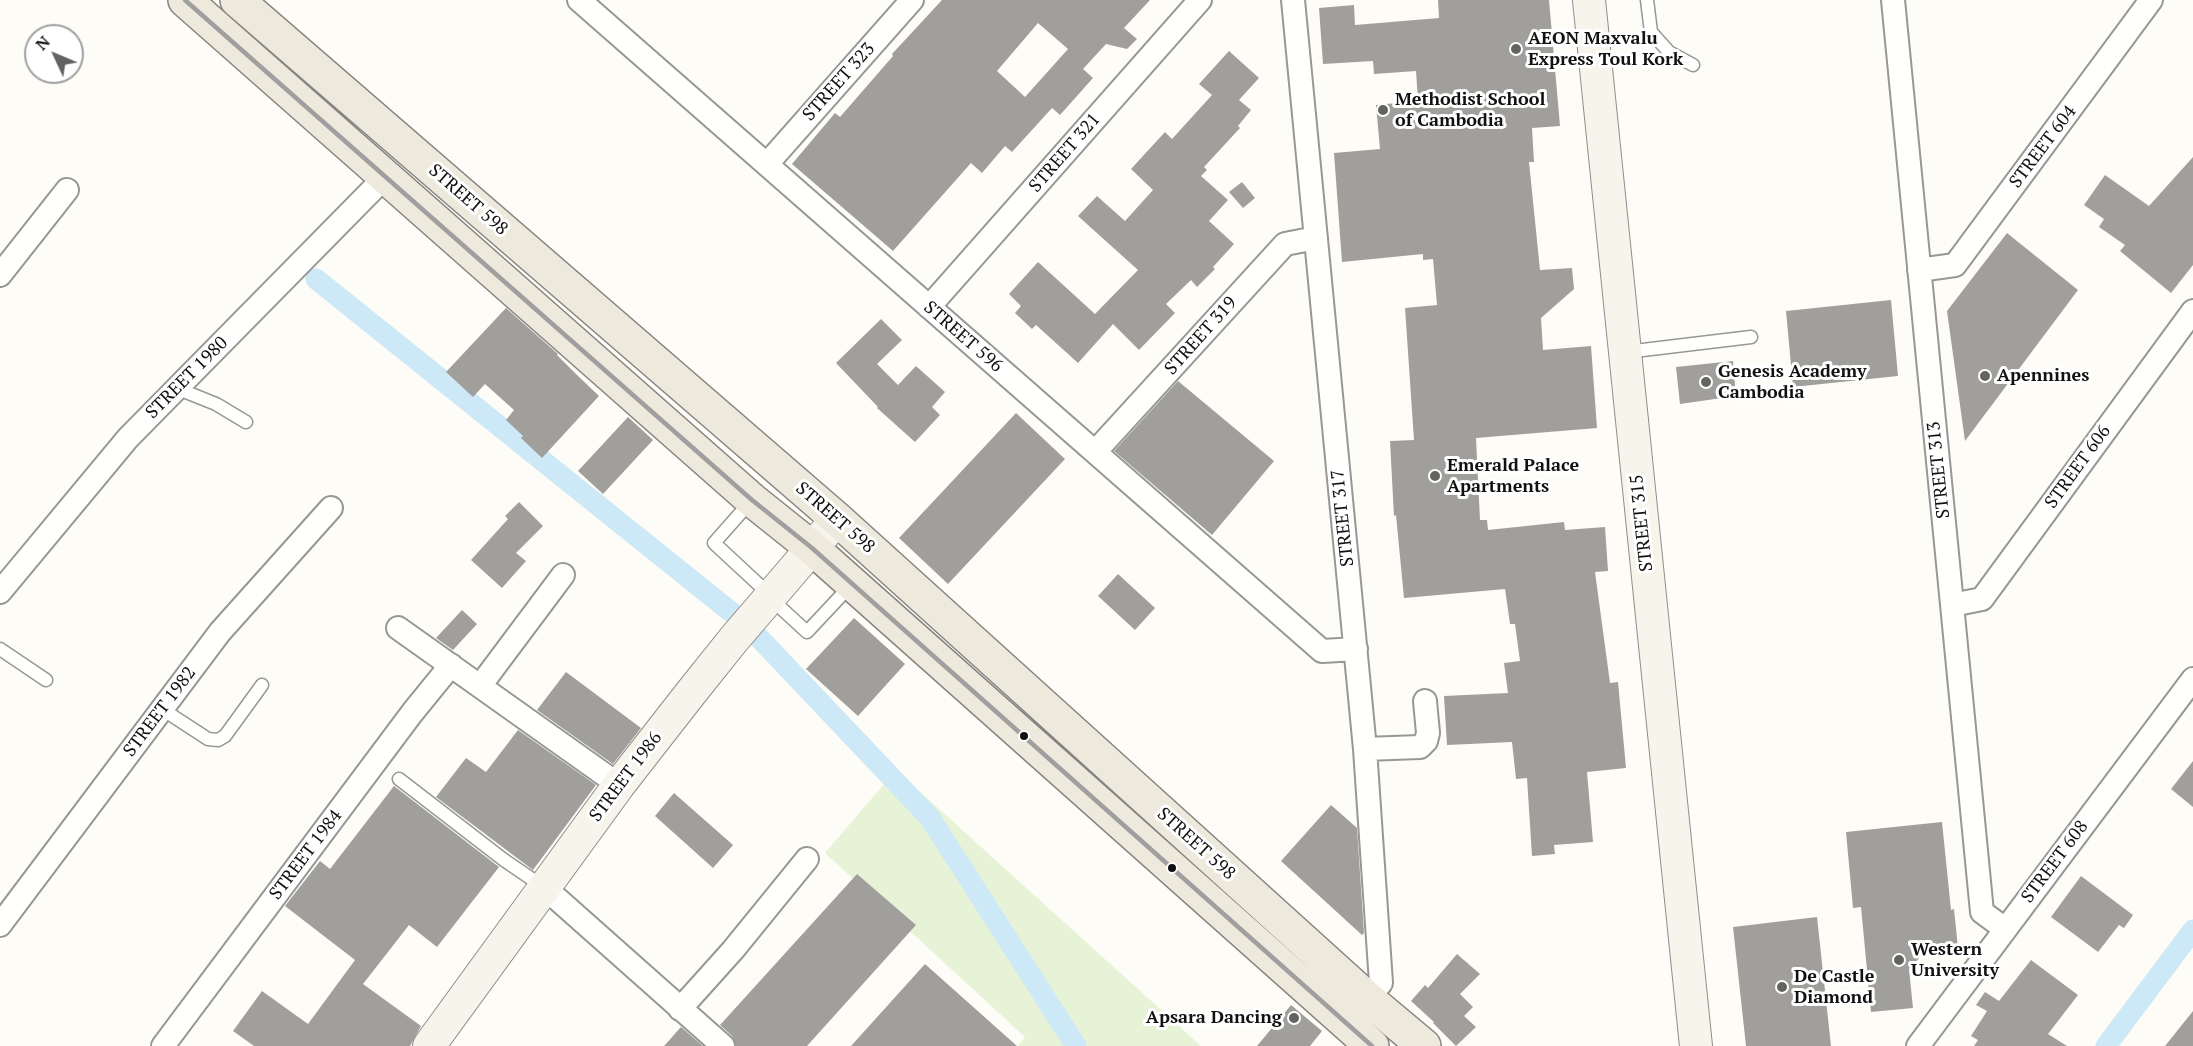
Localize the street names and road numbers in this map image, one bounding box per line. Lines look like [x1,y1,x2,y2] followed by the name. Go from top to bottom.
[798,39,880,125] street label: STREET 323
[2005,102,2081,192] street label: STREET 604
[1025,109,1105,197] street label: STREET 321
[424,160,512,240] street label: STREET 598
[1160,293,1242,379] street label: STREET 319
[919,297,1007,377] street label: STREET 596
[141,332,233,424] street label: STREET 1980
[1923,420,1955,520] street label: STREET 313
[2041,421,2115,513] street label: STREET 606
[1327,468,1359,568] street label: STREET 317
[1626,473,1658,573] street label: STREET 315
[791,478,879,558] street label: STREET 598
[119,663,201,761] street label: STREET 1982
[585,728,667,826] street label: STREET 1986
[1153,803,1239,885] street label: STREET 598
[265,806,347,904] street label: STREET 1984
[2017,817,2093,907] street label: STREET 608

